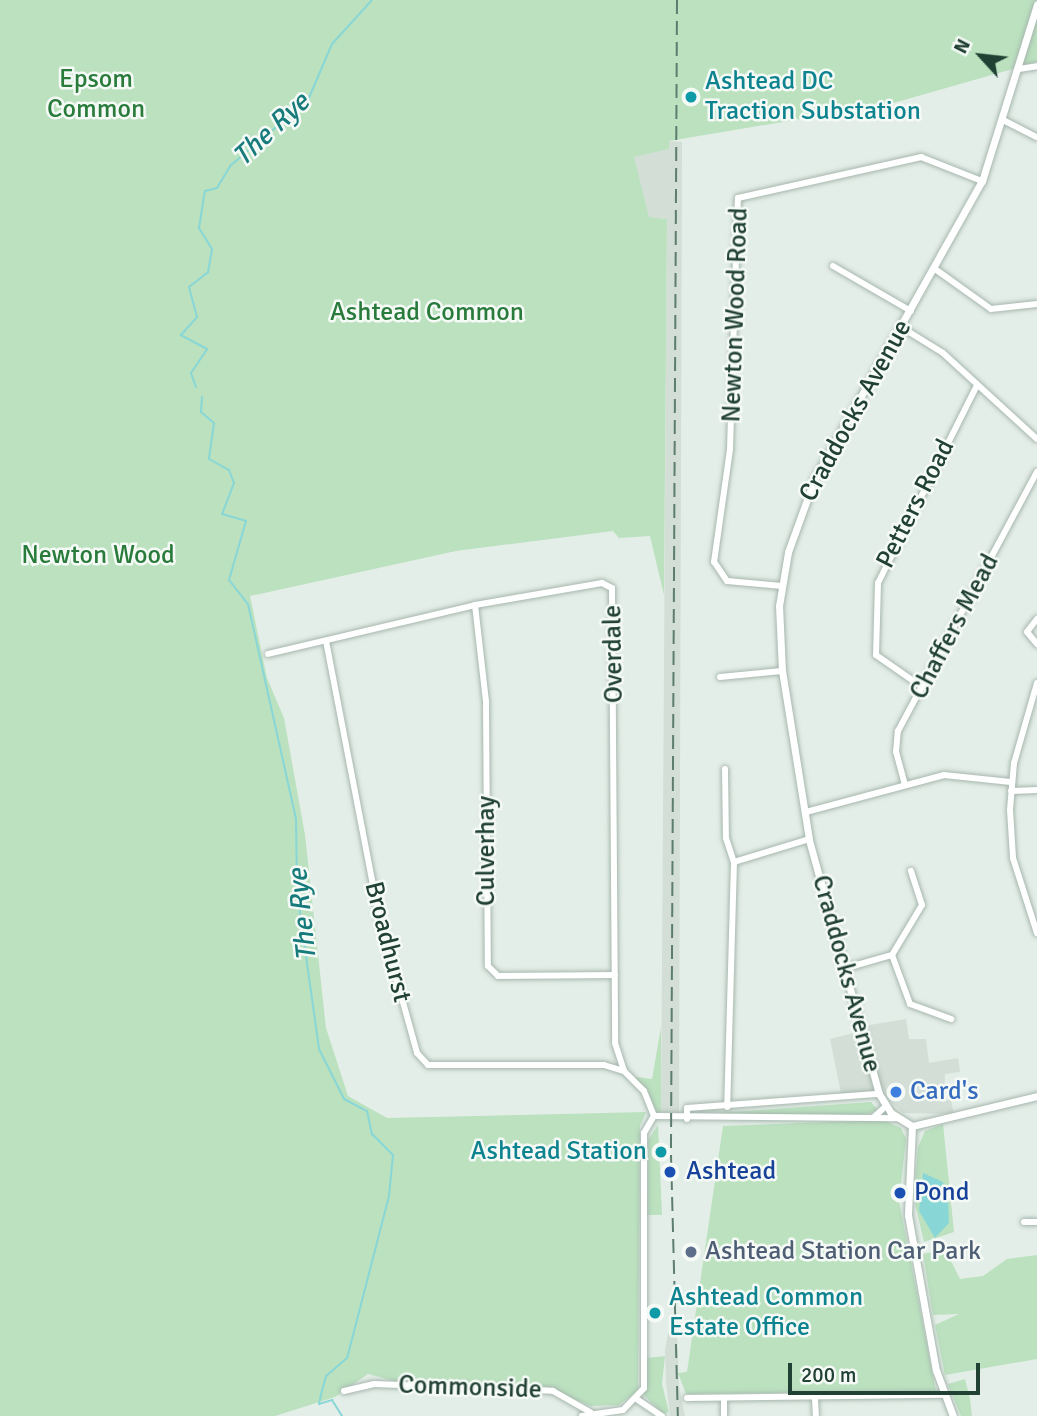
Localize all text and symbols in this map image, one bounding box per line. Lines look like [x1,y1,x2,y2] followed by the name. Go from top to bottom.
[946,21,1016,91] north arrow
[949,35,976,58] text: N
[47,64,145,126] park label: Epsom Common
[705,66,921,128] place label: Ashtead DC Traction Substation
[226,85,316,173] water label: The Rye
[683,89,699,105] marker: Ashtead DC Traction Substation
[717,207,755,423] street label: Newton Wood Road
[330,297,524,329] park label: Ashtead Common
[793,315,919,507] street label: Craddocks Avenue
[870,434,962,574] street label: Petters Road
[21,540,175,572] park label: Newton Wood
[904,549,1006,705] street label: Chaffers Mead
[598,605,630,703] street label: Overdale
[471,796,503,906] street label: Culverhay
[280,867,324,963] water label: The Rye
[805,872,887,1076] street label: Craddocks Avenue
[357,878,417,1006] street label: Broadhurst
[910,1076,979,1108] place label: Card's
[888,1084,904,1100] marker: Card's
[471,1136,647,1168] place label: Ashtead Station
[653,1144,669,1160] marker: Ashtead Station
[686,1156,776,1188] place label: Ashtead
[660,1162,680,1182] marker: Ashtead
[914,1177,970,1209] place label: Pond
[892,1185,908,1201] marker: Pond
[705,1236,981,1268] place label: Ashtead Station Car Park
[683,1244,699,1260] marker: Ashtead Station Car Park
[669,1282,863,1344] place label: Ashtead Common Estate Office
[647,1305,663,1321] marker: Ashtead Common Estate Office
[792,1350,984,1394] scale bar
[801,1362,856,1388] text: 200 m
[398,1370,542,1406] street label: Commonside

